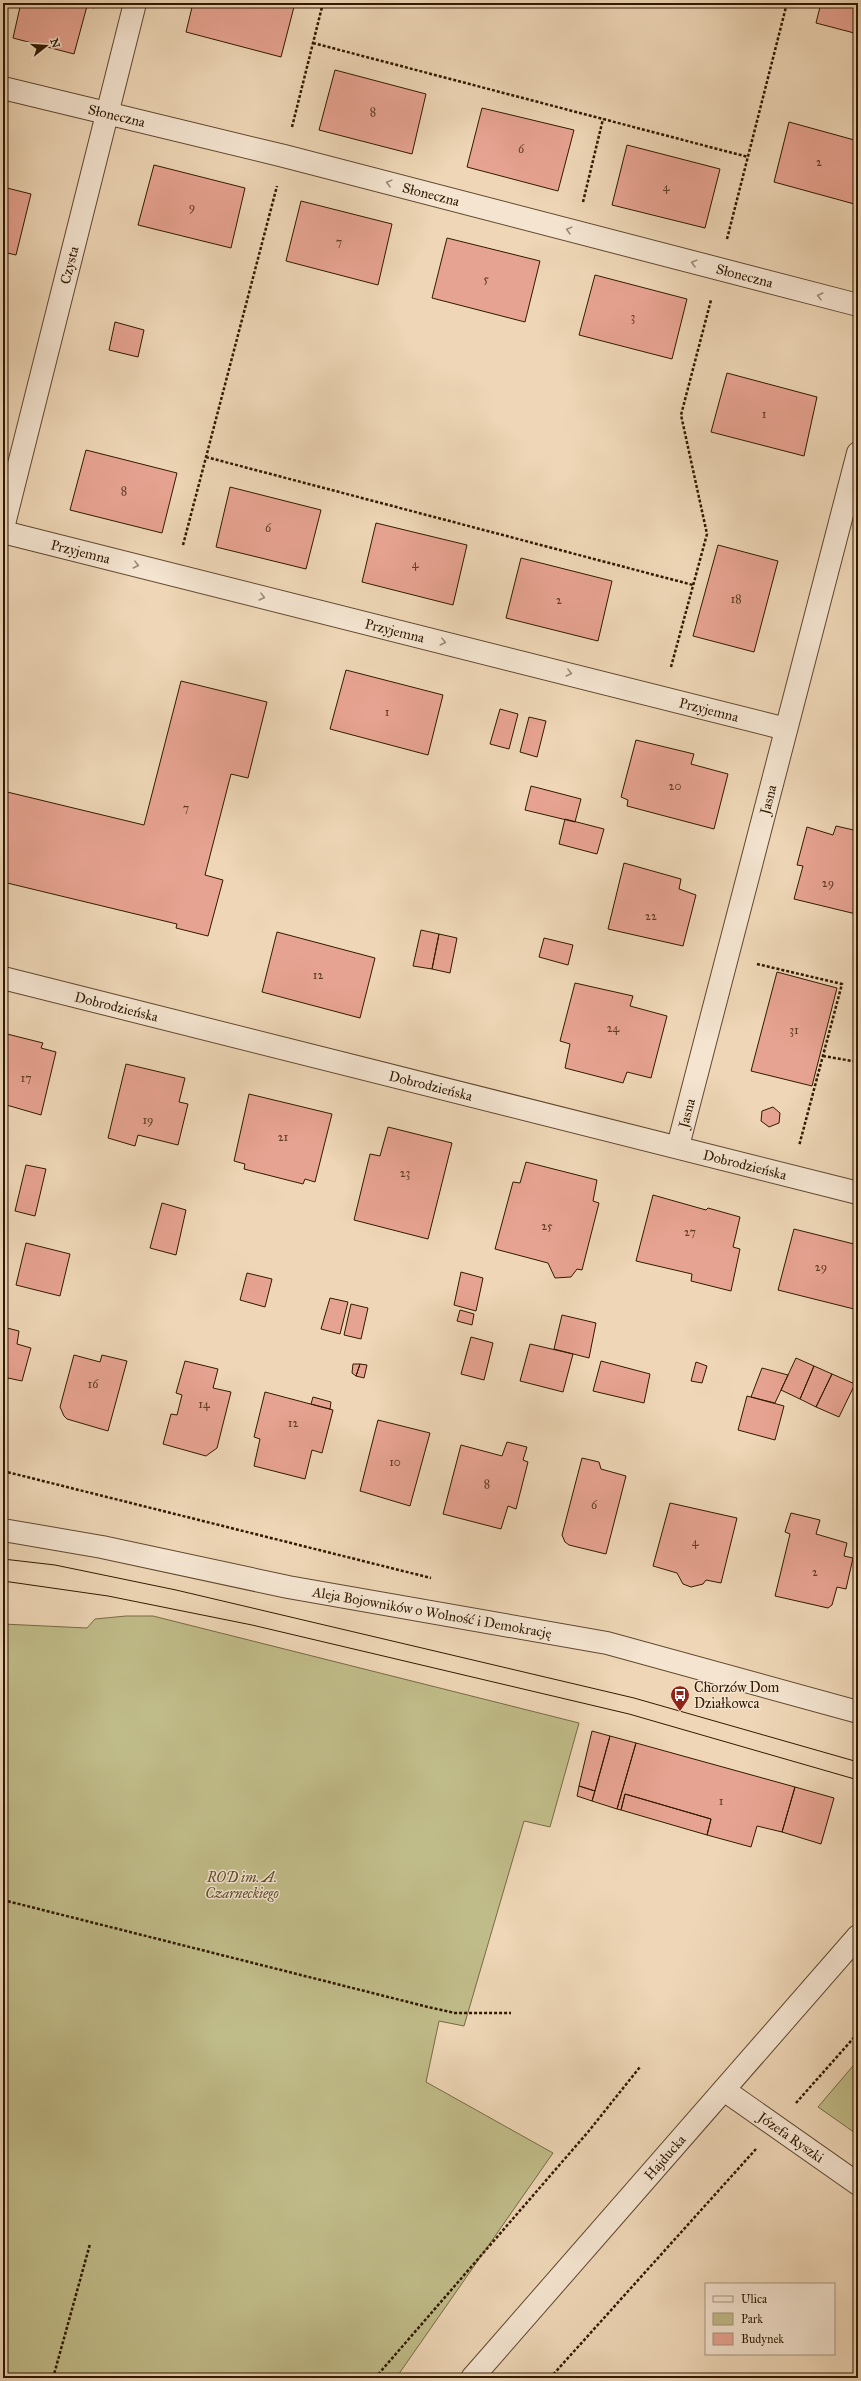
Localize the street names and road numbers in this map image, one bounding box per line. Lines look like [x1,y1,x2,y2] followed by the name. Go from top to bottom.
[86,101,147,131] street label: Słoneczna
[401,179,461,210] street label: Słoneczna
[57,244,83,286] street label: Czysta
[714,261,775,292] street label: Słoneczna
[49,536,112,568] street label: Przyjemna
[363,615,426,647] street label: Przyjemna
[677,694,740,726] street label: Przyjemna
[756,783,780,818] street label: Jasna
[73,988,160,1026] street label: Dobrodzieńska
[387,1067,474,1105] street label: Dobrodzieńska
[675,1097,699,1132] street label: Jasna
[701,1146,788,1184] street label: Dobrodzieńska
[310,1583,553,1642] street label: Aleja Bojowników o Wolność i Demokrację
[752,2107,827,2167] street label: Józefa Ryszki
[641,2132,689,2184] street label: Hajducka

